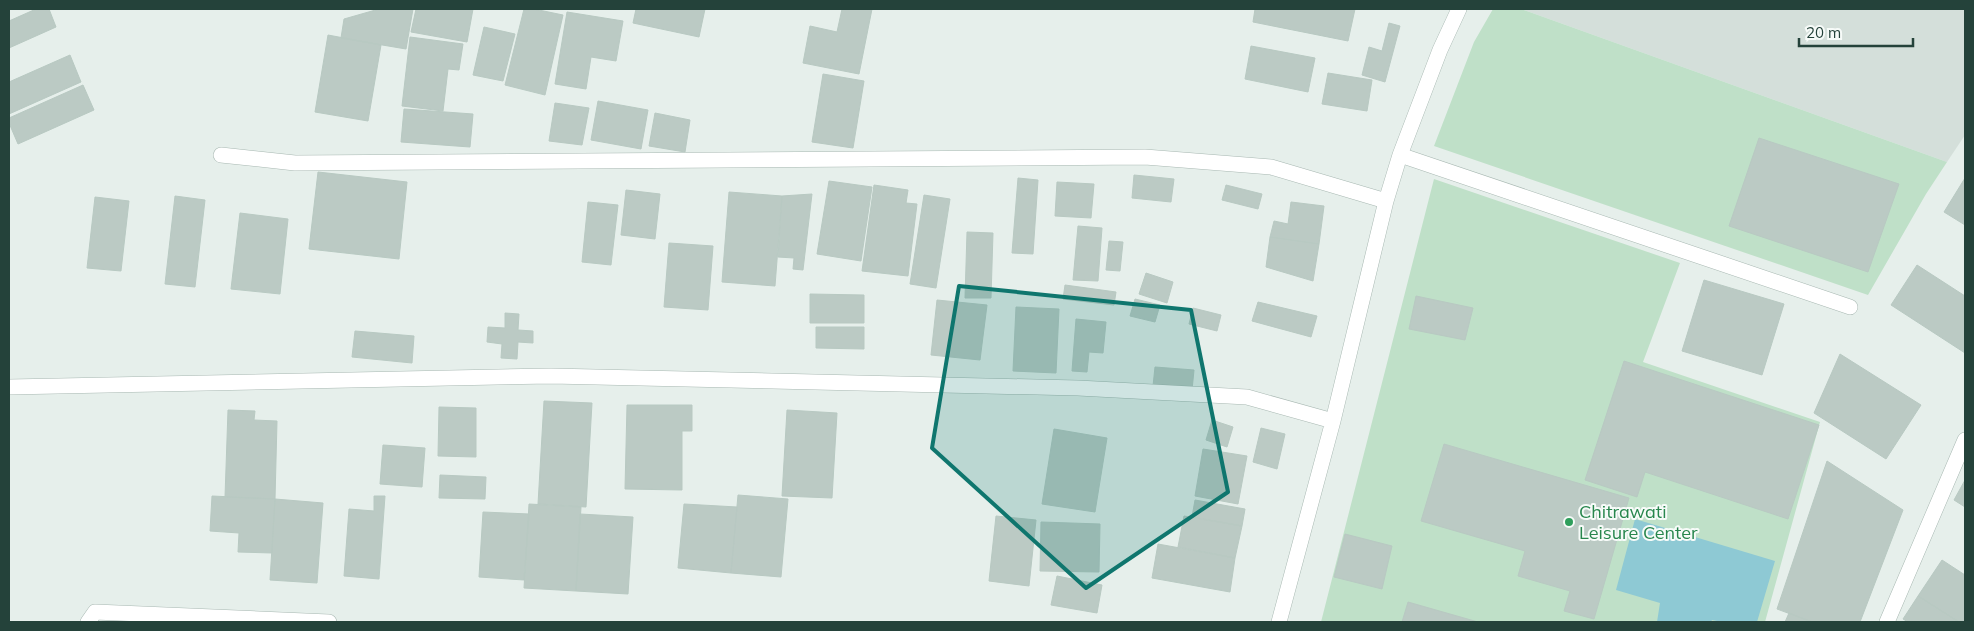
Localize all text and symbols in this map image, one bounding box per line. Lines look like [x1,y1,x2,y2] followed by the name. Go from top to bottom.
[1799,15,1913,47] scale bar
[1806,23,1841,42] text: 20 m
[1579,500,1698,544] place label: Chitrawati Leisure Center
[1563,516,1575,528] marker: Chitrawati Leisure Center

